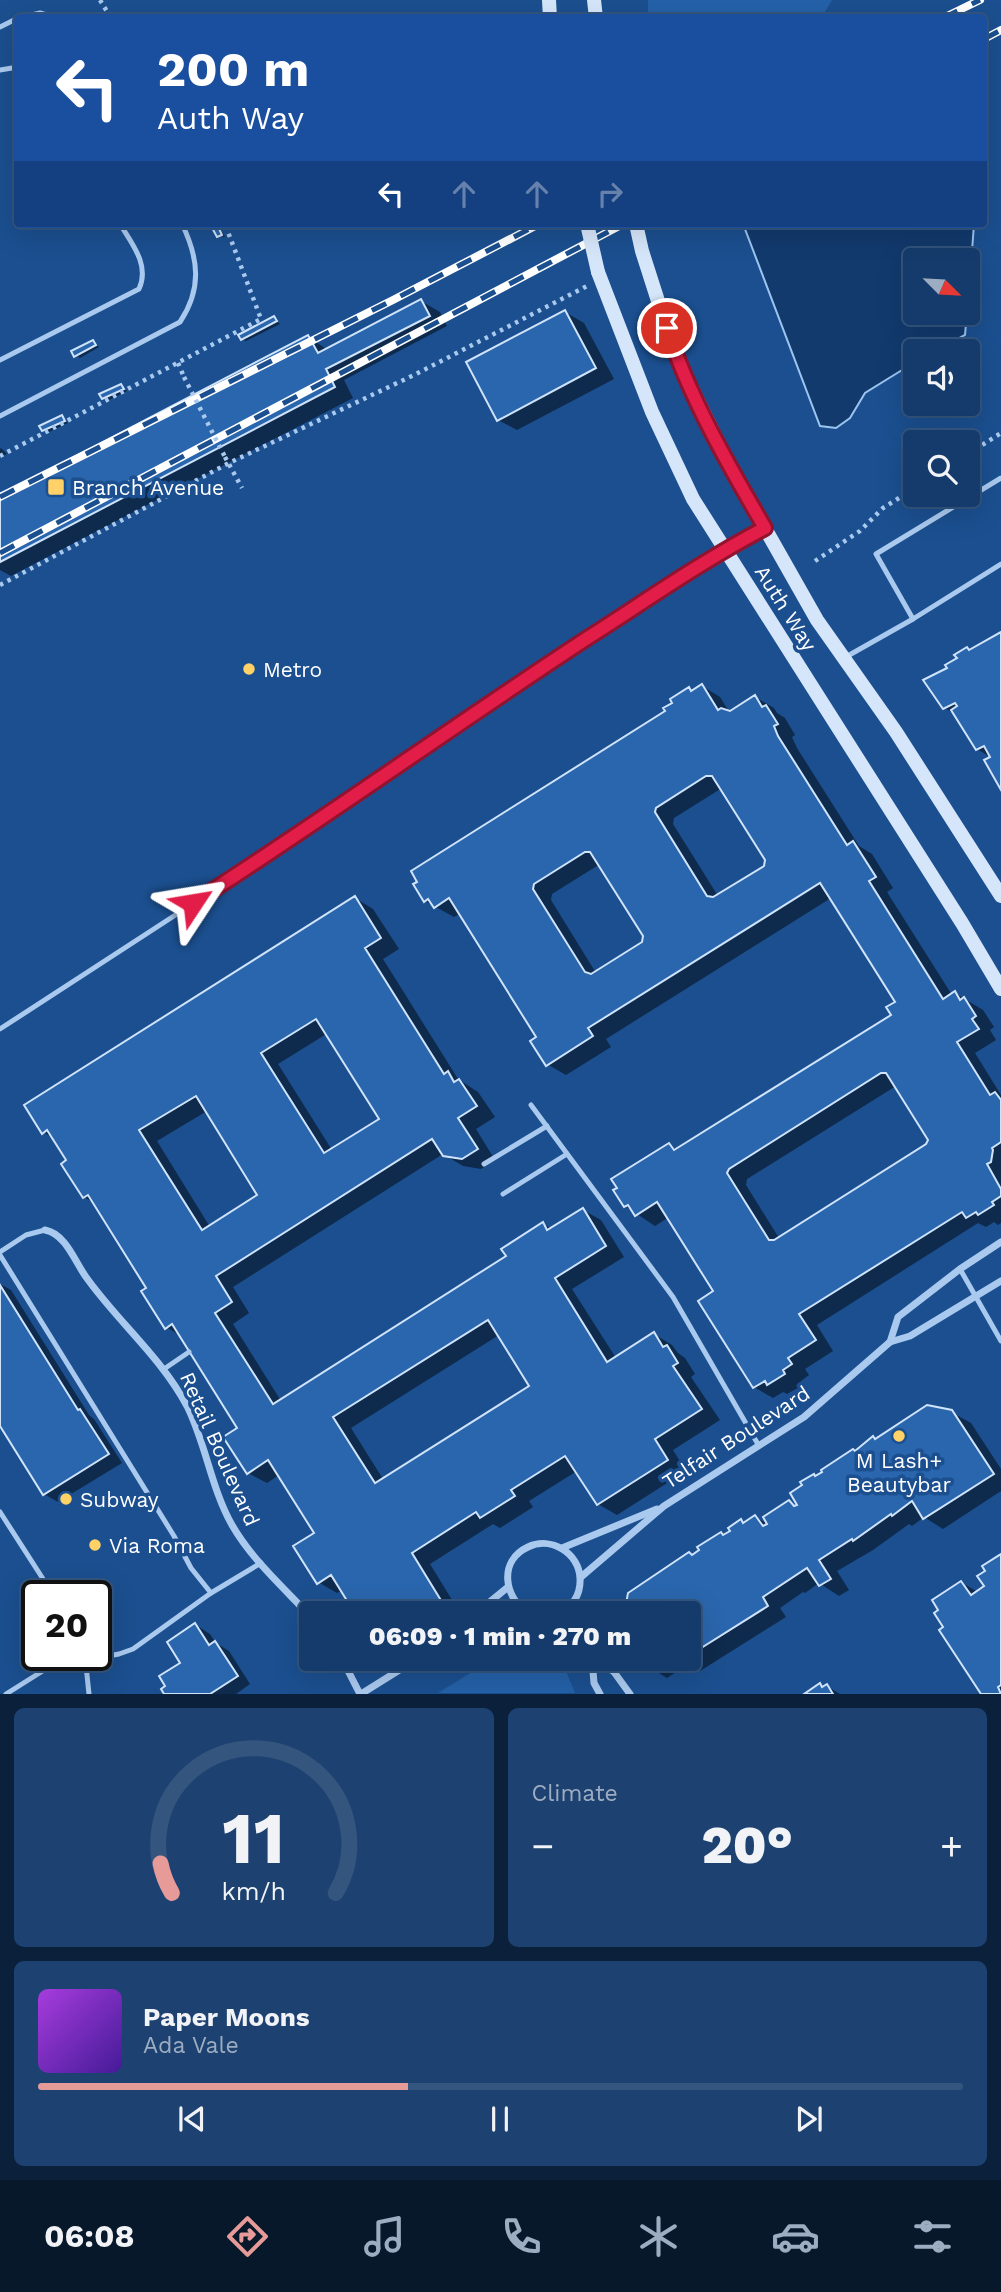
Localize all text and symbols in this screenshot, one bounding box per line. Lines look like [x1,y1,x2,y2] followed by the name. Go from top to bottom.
[157,40,309,98] text: 200 m
[42,42,133,133] icon: left
[157,99,304,137] text: Auth Way
[372,175,410,213] icon: left
[445,175,483,213] icon: ahead
[518,175,556,213] icon: ahead
[591,175,629,213] icon: right
[903,248,980,326] north arrow
[903,248,980,507] map controls
[637,298,697,358] pin
[648,309,686,347] icon: arrive
[903,339,980,416] button: sound
[903,430,980,507] button: search
[72,475,224,500] place label: Branch Avenue
[46,477,66,497] marker: Branch Avenue
[750,560,822,656] street label: Auth Way
[263,657,322,682] place label: Metro
[241,661,257,677] marker: Metro
[156,866,230,940] position arrow
[175,1368,265,1530] street label: Retail Boulevard
[658,1380,814,1494] street label: Telfair Boulevard
[891,1428,907,1444] marker: M Lash+ Beautybar
[847,1448,951,1497] place label: M Lash+ Beautybar
[80,1487,159,1512] place label: Subway
[58,1491,74,1507] marker: Subway
[109,1533,205,1558] place label: Via Roma
[87,1537,103,1553] marker: Via Roma
[21,1580,112,1671] speed limit sign: 20
[369,1621,631,1651] text: 06:09 · 1 min · 270 m
[532,1780,618,1807] text: Climate
[222,1796,285,1882] text: 11
[701,1815,793,1876] text: 20°
[532,1824,554,1868] text: −
[940,1824,963,1868] text: +
[222,1877,286,1906] text: km/h
[143,2002,310,2032] text: Paper Moons
[143,2032,239,2059] text: Ada Vale
[173,2100,211,2138] icon: previous
[481,2100,519,2138] icon: pause
[790,2100,828,2138] icon: next
[223,2212,272,2261] icon: directions
[360,2212,409,2261] icon: music
[497,2212,546,2261] icon: phone
[634,2212,683,2261] icon: climate
[771,2212,820,2261] icon: car
[908,2212,957,2261] icon: filters
[44,2217,135,2255] text: 06:08

